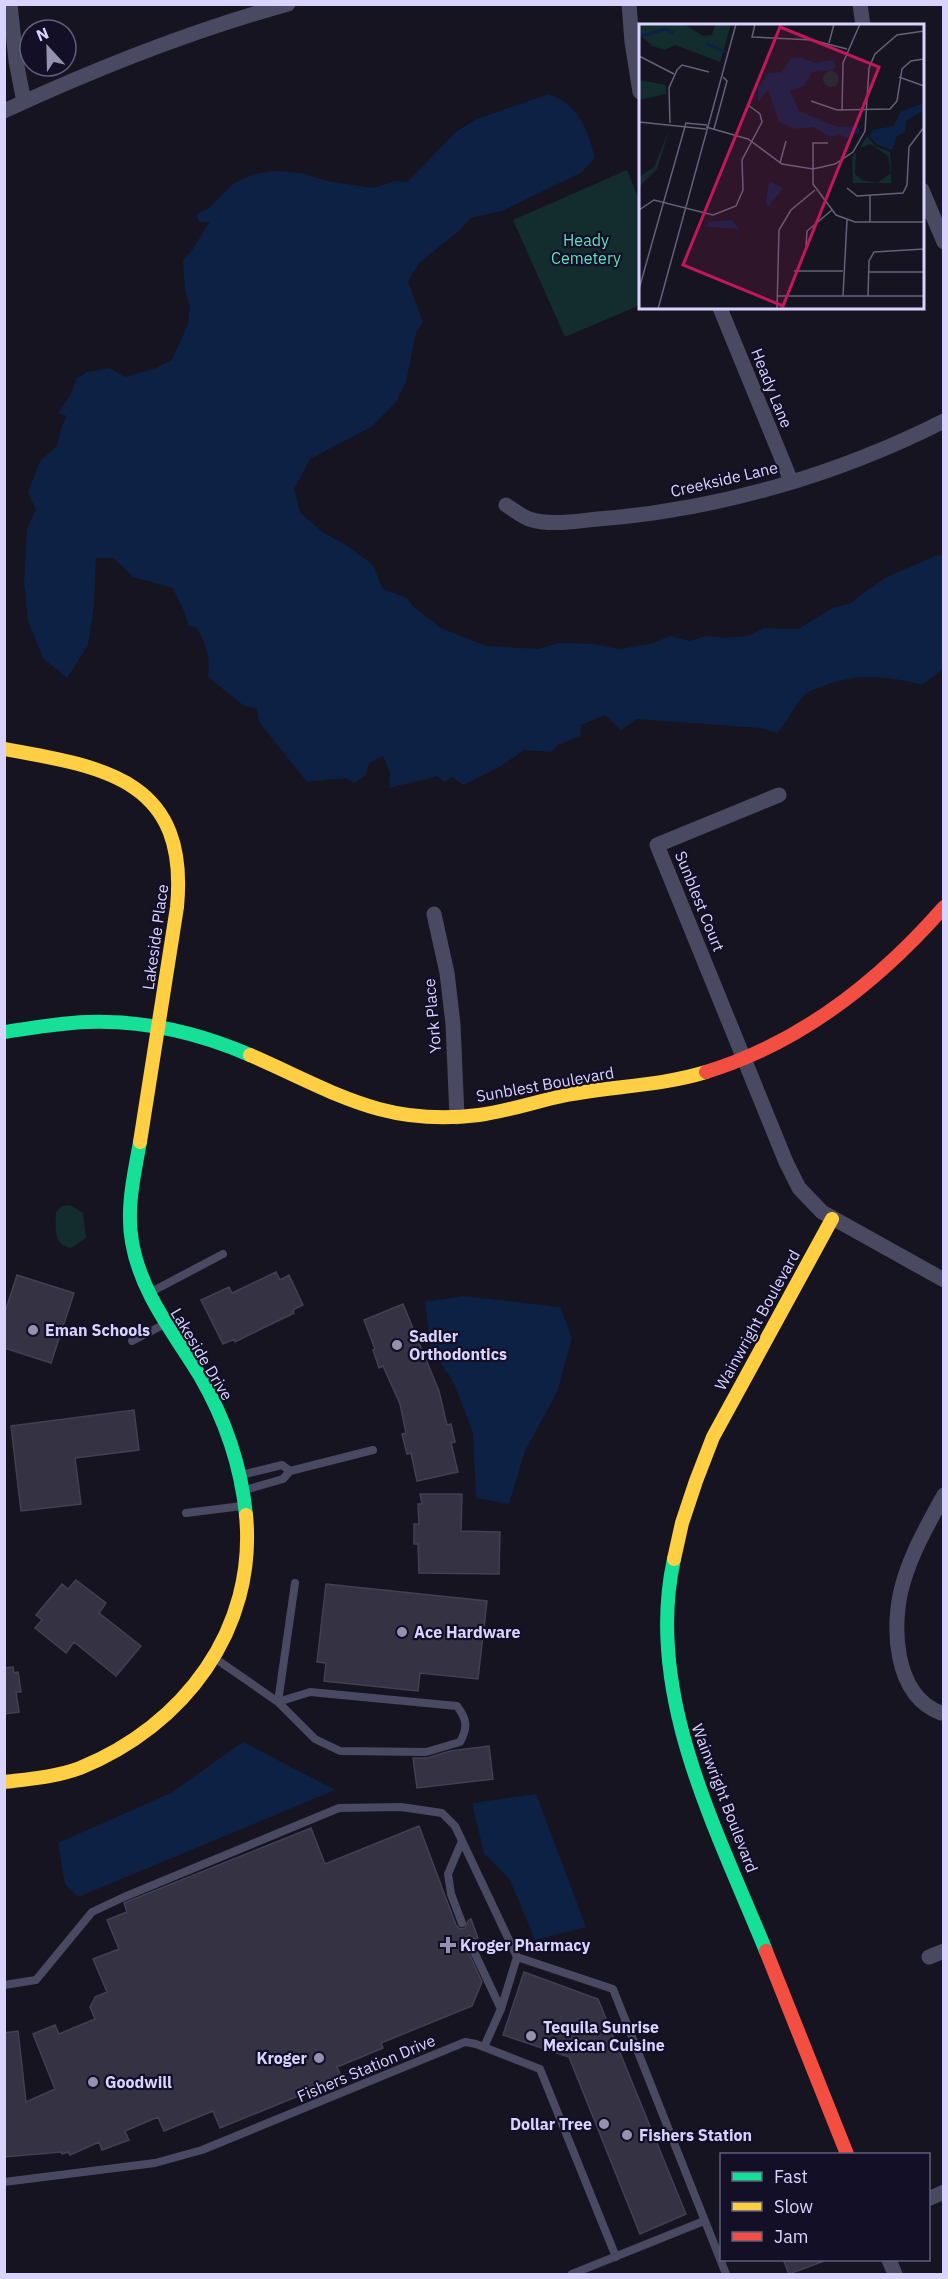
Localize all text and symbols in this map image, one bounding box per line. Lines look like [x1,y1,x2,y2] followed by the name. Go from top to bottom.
[18,18,78,78] north arrow
[33,23,52,46] text: N
[639,24,924,309] inset map
[551,230,621,268] park label: Heady Cemetery
[747,345,797,431] street label: Heady Lane
[668,457,780,501] street label: Creekside Lane
[671,848,729,954] street label: Sunblest Court
[138,883,172,991] street label: Lakeside Place
[419,978,445,1054] street label: York Place
[474,1062,616,1106] street label: Sunblest Boulevard
[710,1246,804,1394] street label: Wainwright Boulevard
[167,1304,238,1404] street label: Lakeside Drive
[45,1320,150,1340] place label: Eman Schools
[26,1323,40,1337] marker: Eman Schools
[409,1326,507,1364] place label: Sadler Orthodontics
[390,1338,404,1352] marker: Sadler Orthodontics
[414,1622,520,1642] place label: Ace Hardware
[395,1625,409,1639] marker: Ace Hardware
[687,1721,763,1875] street label: Wainwright Boulevard
[460,1935,591,1955] place label: Kroger Pharmacy
[441,1938,455,1952] marker: Kroger Pharmacy
[543,2017,665,2055] place label: Tequila Sunrise Mexican Cuisine
[524,2029,538,2043] marker: Tequila Sunrise Mexican Cuisine
[294,2030,438,2106] street label: Fishers Station Drive
[256,2048,308,2068] place label: Kroger
[312,2051,326,2065] marker: Kroger
[105,2072,172,2092] place label: Goodwill
[86,2075,100,2089] marker: Goodwill
[510,2114,592,2134] place label: Dollar Tree
[597,2117,611,2131] marker: Dollar Tree
[639,2125,752,2145] place label: Fishers Station
[620,2128,634,2142] marker: Fishers Station
[720,2153,930,2261] legend
[774,2165,808,2188] text: Fast
[774,2195,813,2218] text: Slow
[774,2225,809,2248] text: Jam

